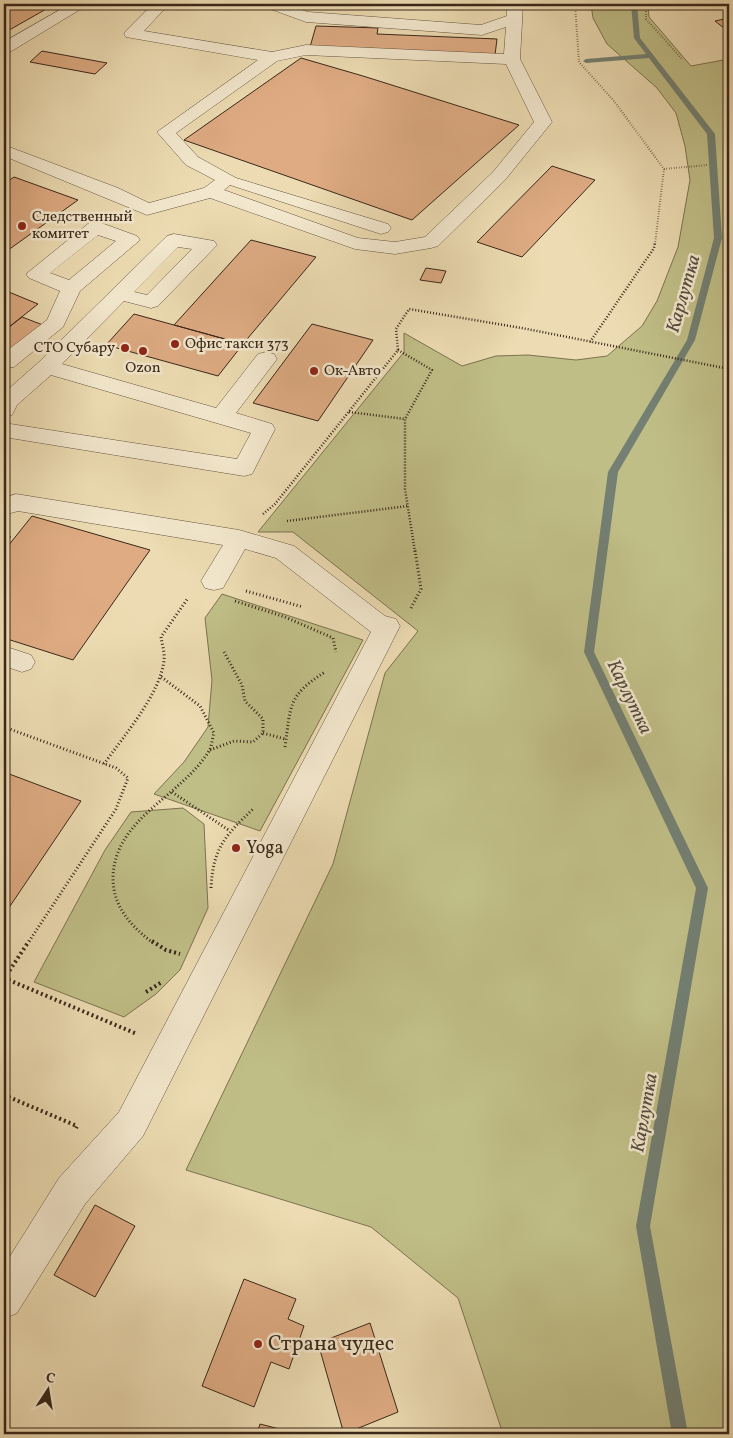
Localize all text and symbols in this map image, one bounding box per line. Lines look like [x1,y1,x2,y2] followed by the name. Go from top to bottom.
[32,207,133,245] place label: Следственный комитет
[16,220,28,232] marker: Следственный комитет
[660,252,708,336] water label: Карлутка
[185,334,289,355] place label: Офис такси 373
[34,338,115,359] place label: СТО Субару
[169,338,181,350] marker: Офис такси 373
[119,342,131,354] marker: СТО Субару
[137,345,149,357] marker: Ozon
[125,358,161,379] place label: Ozon
[324,361,381,382] place label: Ок-Авто
[308,365,320,377] marker: Ок-Авто
[600,655,658,739] water label: Карлутка
[246,836,283,861] place label: Yoga
[230,842,242,854] marker: Yoga
[625,1071,665,1155] water label: Карлутка
[268,1330,394,1359] place label: Страна чудес
[252,1338,264,1350] marker: Страна чудес
[22,1366,72,1416] north arrow
[44,1369,57,1389] text: С

